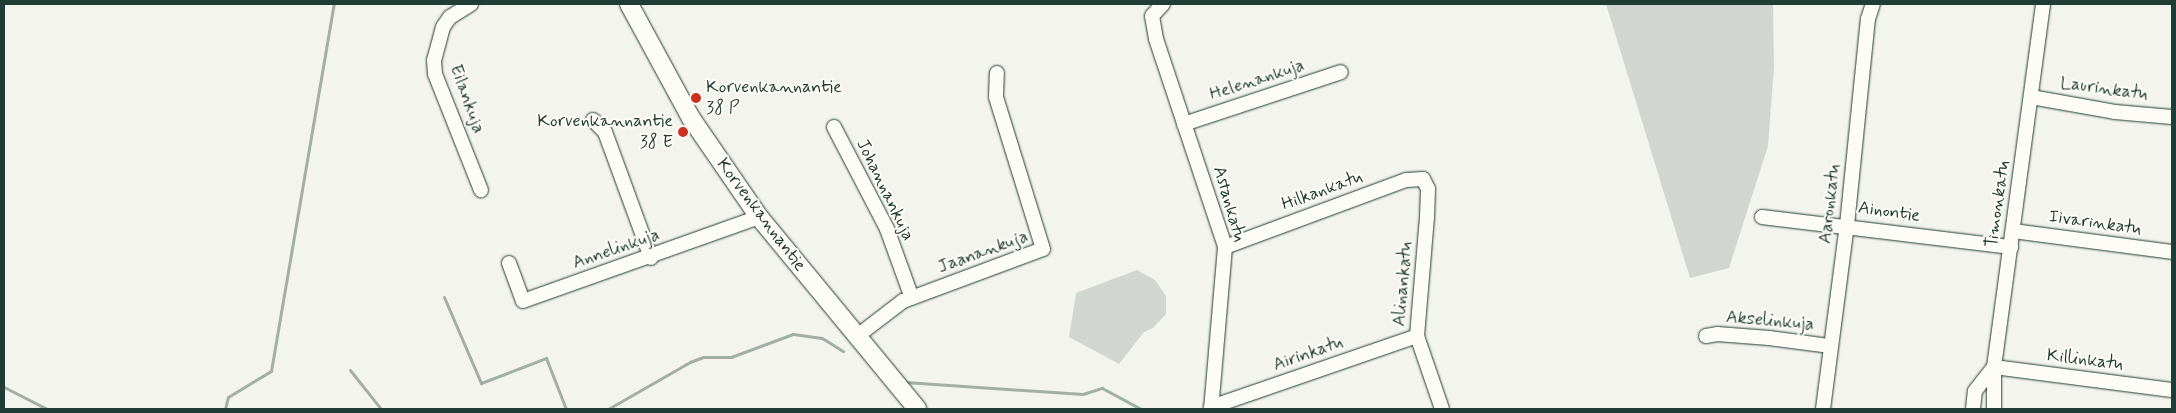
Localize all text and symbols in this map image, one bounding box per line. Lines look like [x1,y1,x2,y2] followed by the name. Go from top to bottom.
[1207,55,1307,105] street label: Helenankuja
[445,62,489,136] street label: Eilankuja
[2059,72,2149,106] street label: Laurinkatu
[706,77,842,120] place label: Korvenkannantie 38 P
[690,92,702,104] marker: Korvenkannantie 38 P
[537,111,673,154] place label: Korvenkannantie 38 E
[677,126,689,138] marker: Korvenkannantie 38 E
[851,136,919,244] street label: Johannankuja
[712,154,810,276] street label: Korvenkannantie
[1981,159,2015,249] street label: Timonkatu
[1814,163,1846,245] street label: Aaronkatu
[1208,164,1250,244] street label: Astankatu
[1279,166,1365,216] street label: Hilkankatu
[1857,197,1921,227] street label: Ainontie
[2047,206,2143,240] street label: Iivarinkatu
[570,224,662,274] street label: Annelinkuja
[935,226,1031,278] street label: Jaanankuja
[1389,241,1417,327] street label: Alinankatu
[1725,306,1815,336] street label: Akselinkuja
[1270,332,1346,376] street label: Airinkatu
[2046,345,2124,375] street label: Killinkatu

